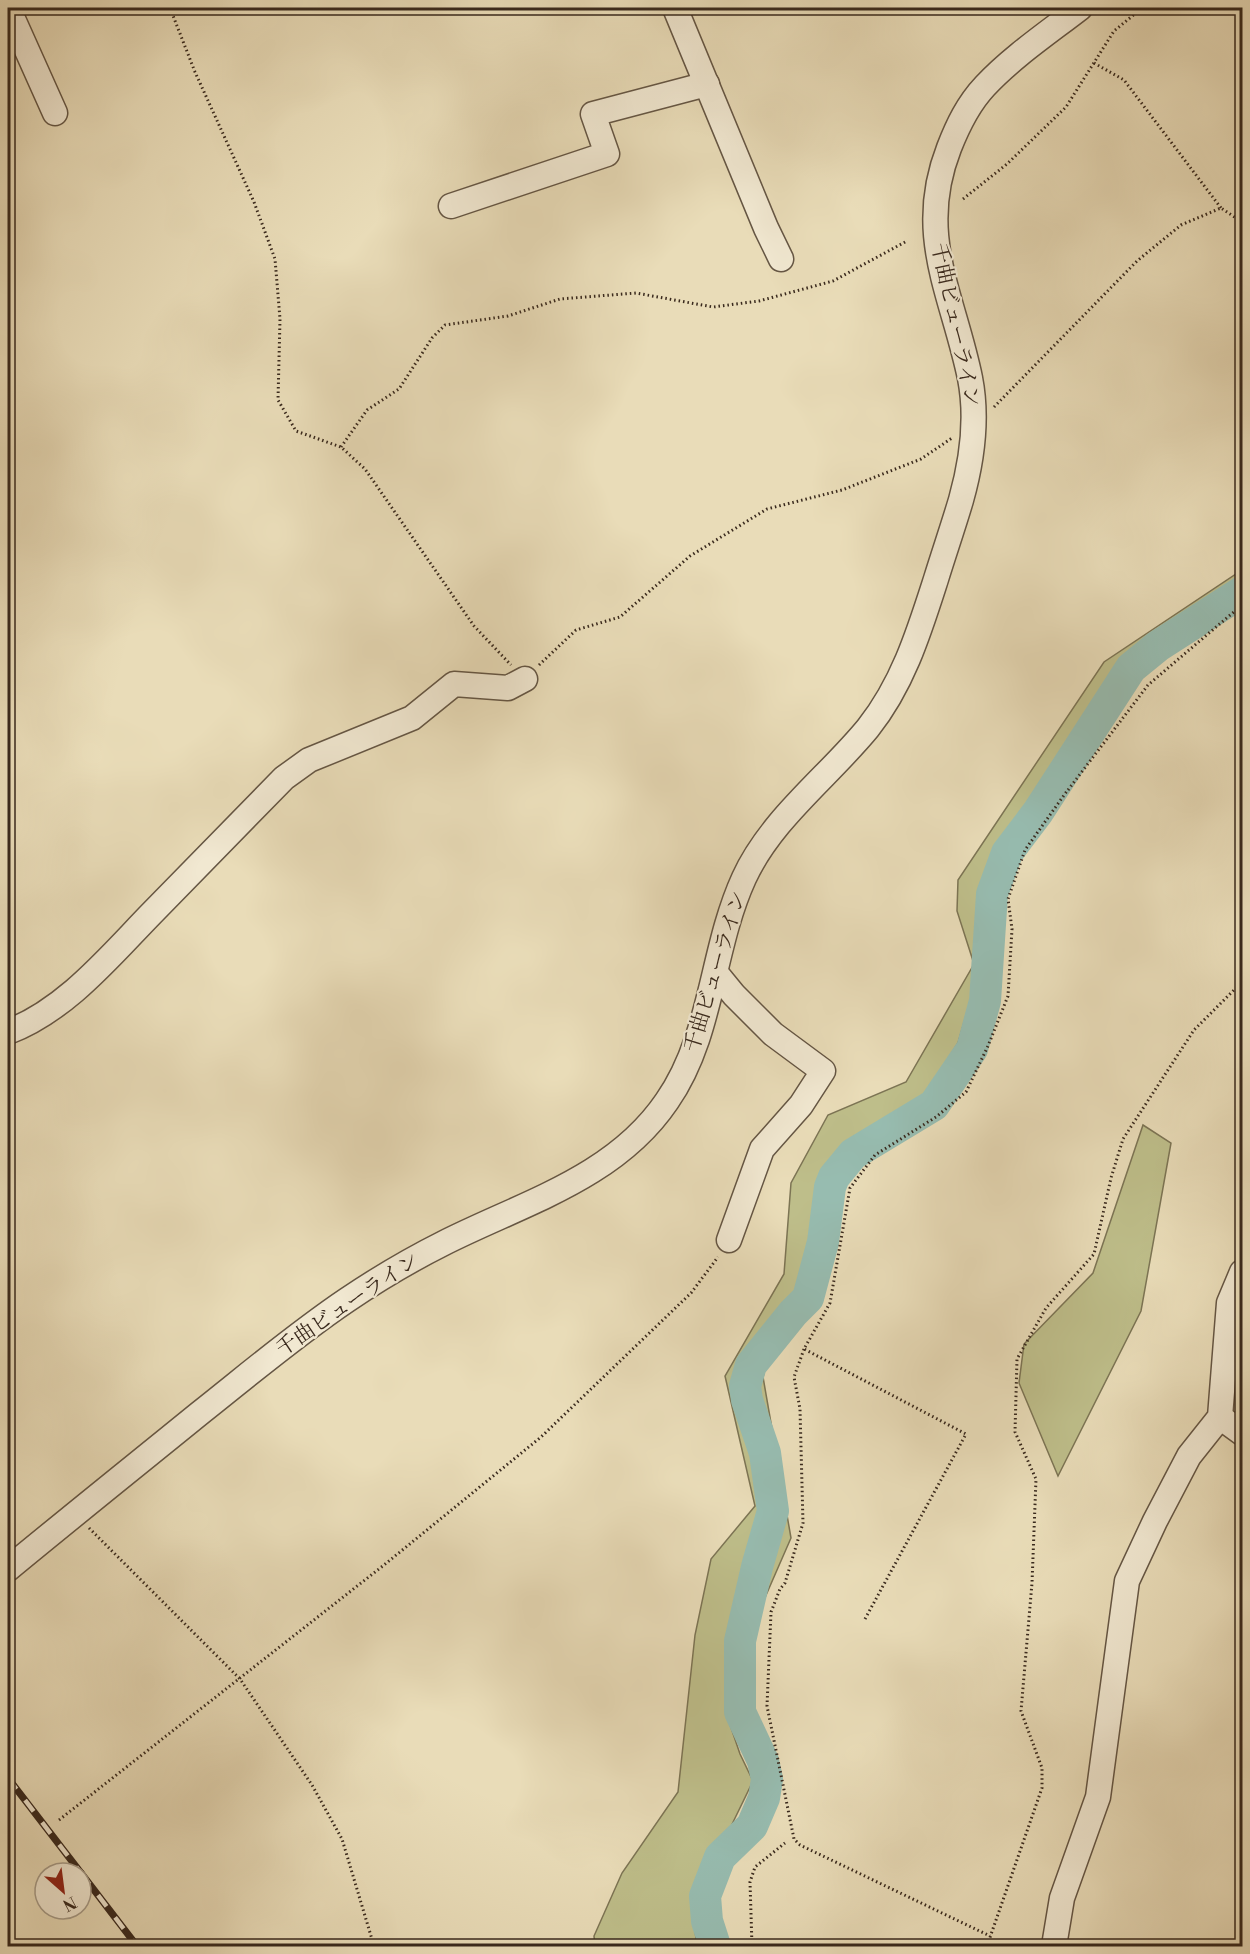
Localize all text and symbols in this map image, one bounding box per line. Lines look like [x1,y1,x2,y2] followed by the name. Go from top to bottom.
[925,240,985,410] street label: 千曲ビューライン
[679,888,753,1056] street label: 千曲ビューライン
[271,1247,425,1363] street label: 千曲ビューライン
[33,1861,93,1921] north arrow
[59,1892,80,1915] text: N

